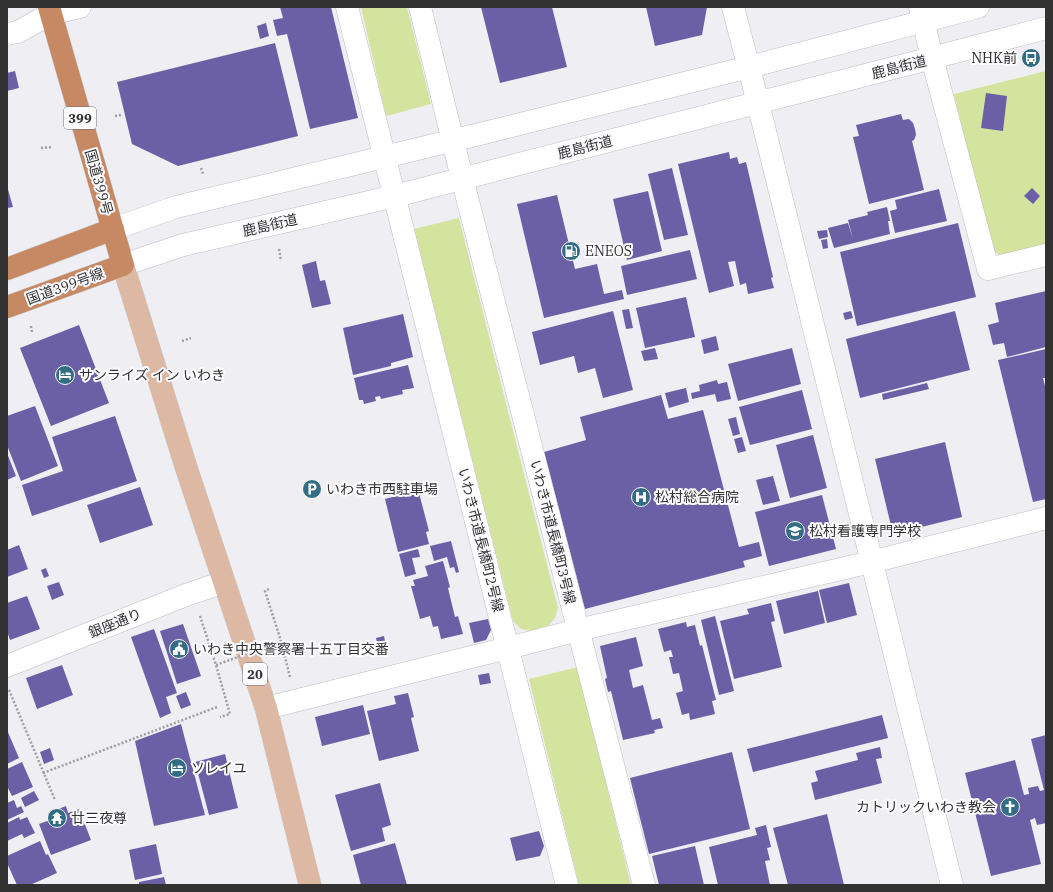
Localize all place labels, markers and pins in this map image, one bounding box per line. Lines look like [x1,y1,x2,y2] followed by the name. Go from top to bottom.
[1020,47,1042,69] bus stop icon: NHK前
[971,49,1017,67] place label: NHK前
[560,240,582,262] fuel station icon: ENEOS
[585,242,632,260] place label: ENEOS
[54,364,76,386] hotel icon: サンライズ イン いわき
[79,366,225,384] place label: サンライズ イン いわき
[301,478,323,500] parking icon: いわき市西駐車場
[326,480,438,498] place label: いわき市西駐車場
[630,486,652,508] hospital icon: 松村総合病院
[655,488,739,506] place label: 松村総合病院
[784,520,806,542] school or university icon: 松村看護専門学校
[809,522,921,540] place label: 松村看護専門学校
[168,638,190,660] public building icon: いわき中央警察署十五丁目交番
[193,640,389,658] place label: いわき中央警察署十五丁目交番
[166,757,188,779] hotel icon: ソレイユ
[191,759,247,777] place label: ソレイユ
[999,796,1021,818] church icon: カトリックいわき教会
[856,798,996,816] place label: カトリックいわき教会
[46,807,68,829] temple icon: 廿三夜尊
[71,809,127,827] place label: 廿三夜尊

